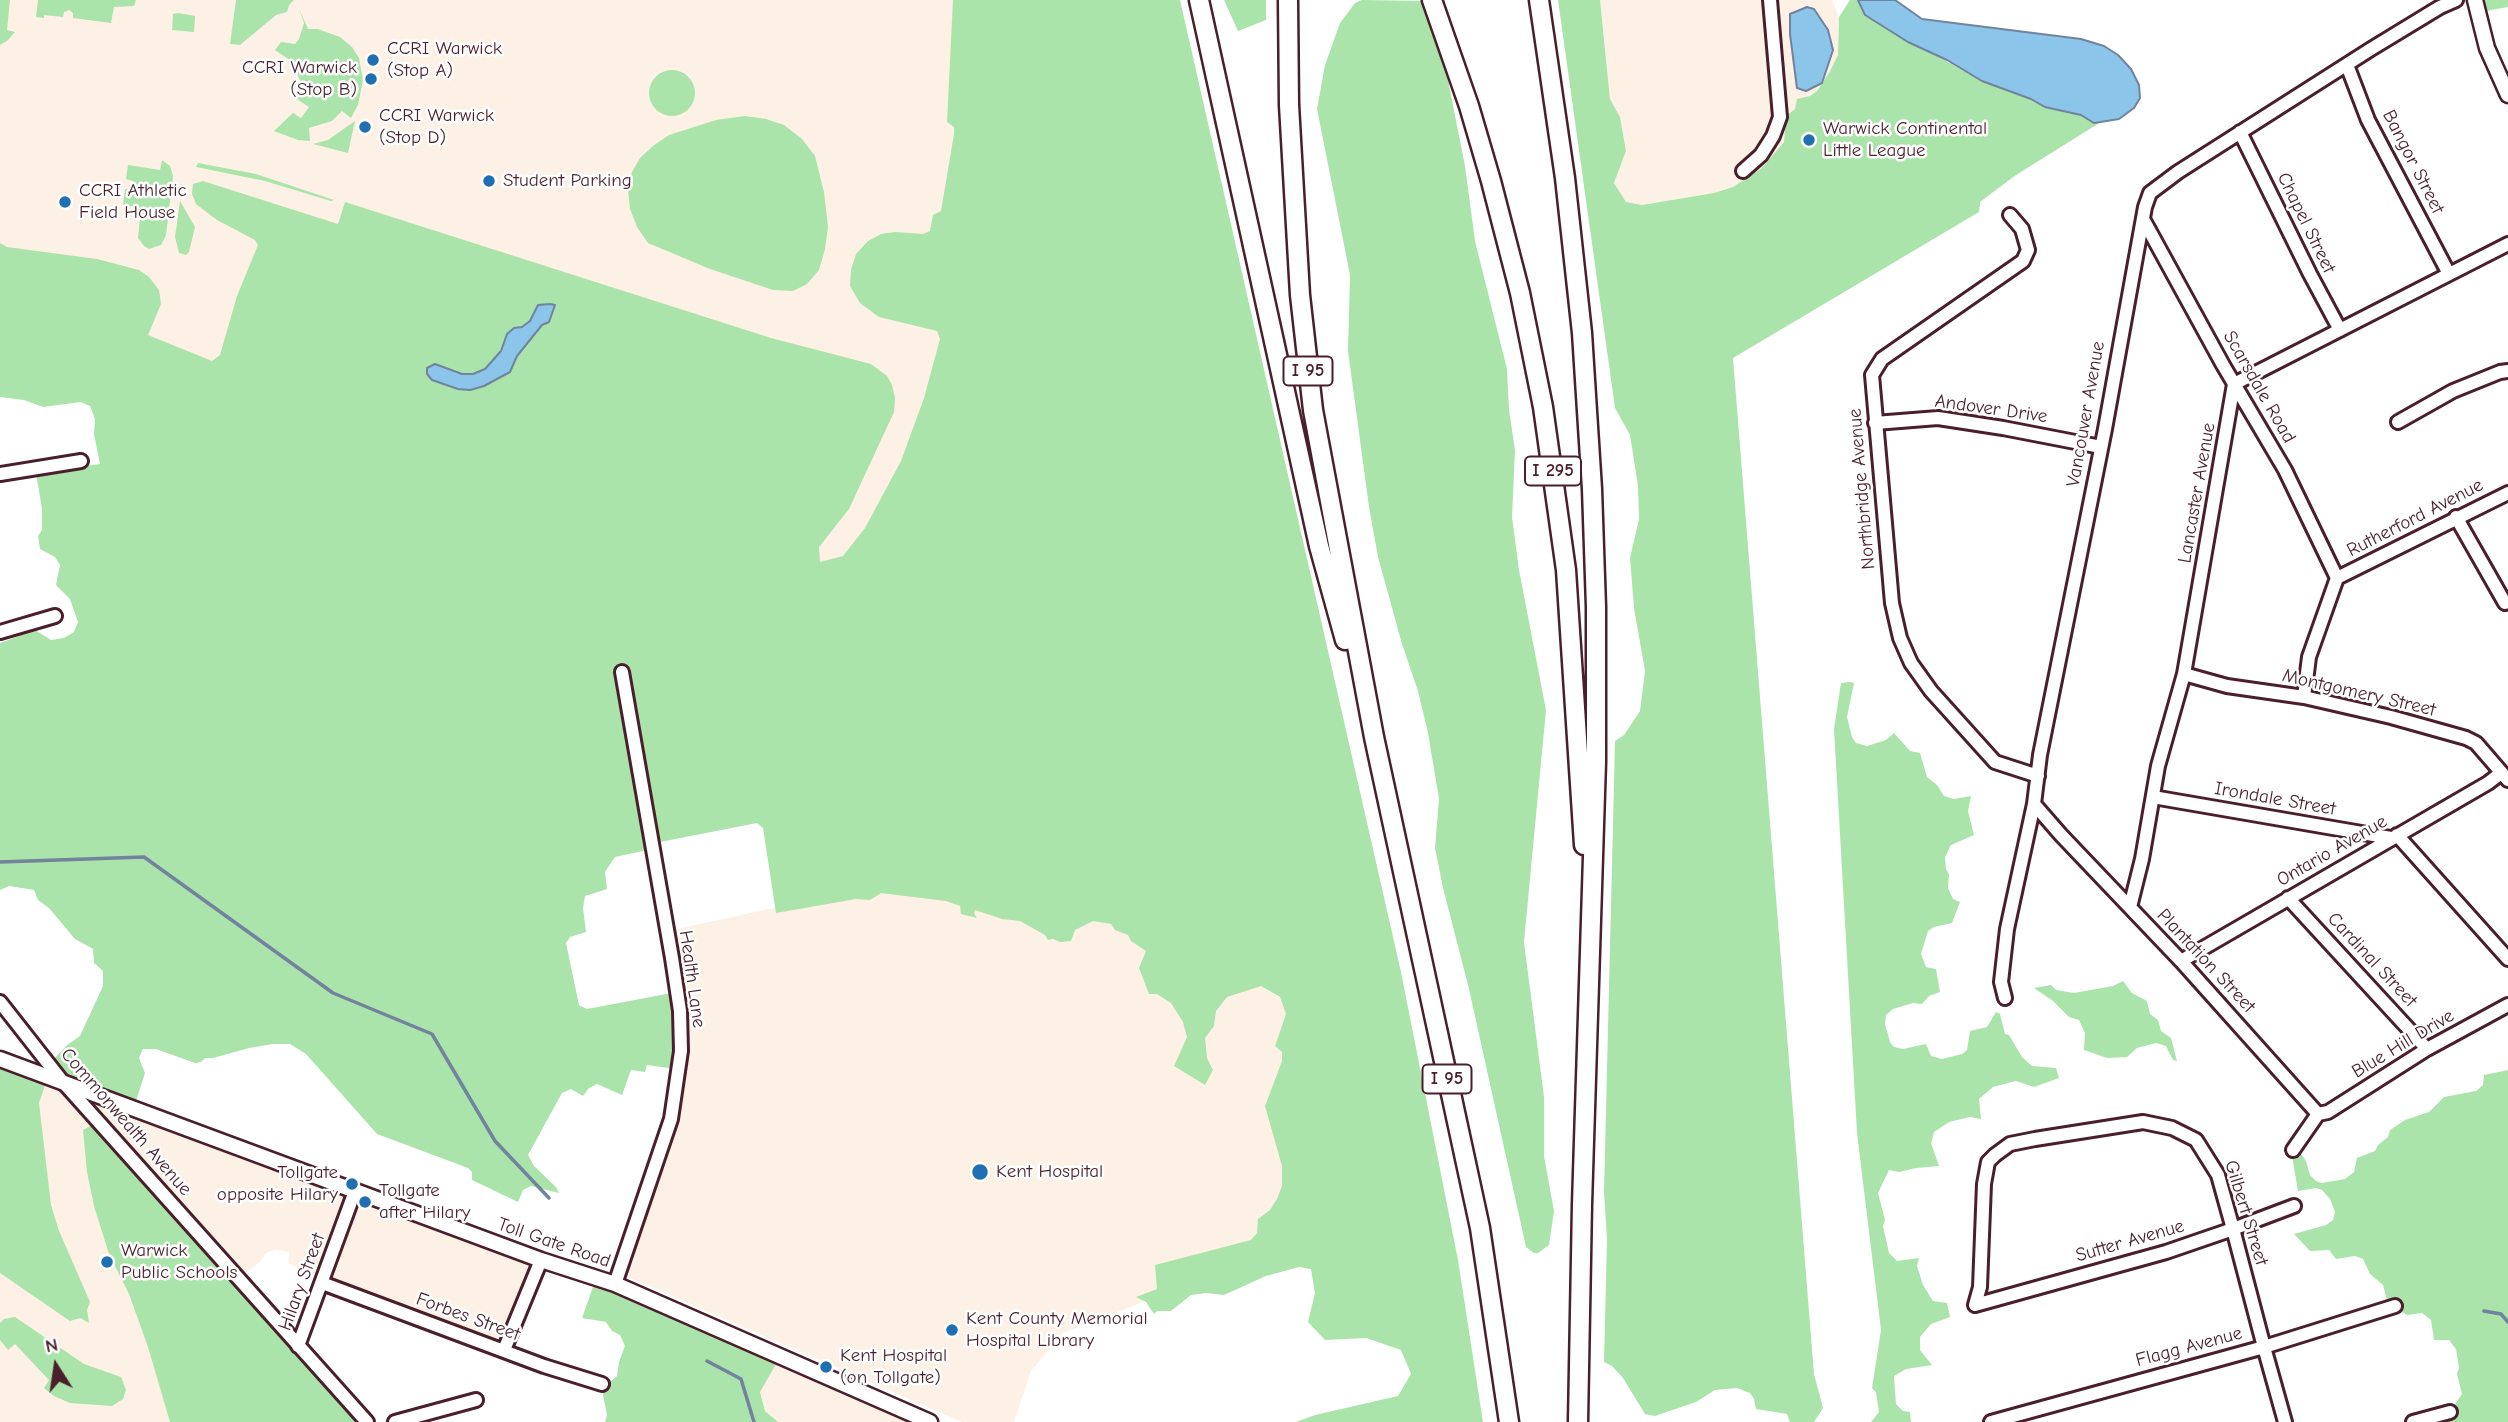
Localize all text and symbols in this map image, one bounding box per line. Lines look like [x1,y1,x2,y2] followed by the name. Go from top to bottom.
[387,38,502,82] place label: CCRI Warwick (Stop A)
[365,52,381,68] marker: CCRI Warwick (Stop A)
[242,57,357,101] place label: CCRI Warwick (Stop B)
[363,71,379,87] marker: CCRI Warwick (Stop B)
[379,105,494,149] place label: CCRI Warwick (Stop D)
[2377,106,2449,218] street label: Bangor Street
[1823,118,1987,162] place label: Warwick Continental Little League
[357,119,373,135] marker: CCRI Warwick (Stop D)
[1801,132,1817,148] marker: Warwick Continental Little League
[2272,169,2340,277] street label: Chapel Street
[503,170,632,192] place label: Student Parking
[481,173,497,189] marker: Student Parking
[79,180,187,224] place label: CCRI Athletic Field House
[57,194,73,210] marker: CCRI Athletic Field House
[2218,327,2300,447] street label: Scarsdale Road
[2062,340,2110,488] street label: Vancouver Avenue
[1284,356,1332,386] road number: I 95
[1933,390,2049,428] street label: Andover Drive
[1844,408,1880,570] street label: Northbridge Avenue
[2173,421,2221,565] street label: Lancaster Avenue
[1525,457,1581,486] road number: I 295
[2343,474,2487,562] street label: Rutherford Avenue
[2280,664,2438,722] street label: Montgomery Street
[2213,777,2337,821] street label: Irondale Street
[2273,810,2391,892] street label: Ontario Avenue
[2152,904,2260,1018] street label: Plantation Street
[2322,908,2422,1012] street label: Cardinal Street
[674,929,710,1029] street label: Health Lane
[2348,1005,2458,1083] street label: Blue Hill Drive
[56,1044,196,1200] street label: Commonwealth Avenue
[1422,1064,1472,1094] road number: I 95
[2219,1158,2273,1268] street label: Gilbert Street
[996,1161,1103,1183] place label: Kent Hospital
[217,1162,338,1206] place label: Tollgate opposite Hilary
[970,1162,990,1182] marker: Kent Hospital
[344,1176,360,1192] marker: Tollgate opposite Hilary
[379,1180,470,1224] place label: Tollgate after Hilary
[357,1194,373,1210] marker: Tollgate after Hilary
[494,1213,614,1273] street label: Toll Gate Road
[2073,1215,2187,1267] street label: Sutter Avenue
[274,1230,330,1334] street label: Hilary Street
[121,1240,237,1284] place label: Warwick Public Schools
[99,1254,115,1270] marker: Warwick Public Schools
[413,1288,523,1346] street label: Forbes Street
[966,1308,1148,1352] place label: Kent County Memorial Hospital Library
[944,1322,960,1338] marker: Kent County Memorial Hospital Library
[2133,1322,2245,1372] street label: Flagg Avenue
[21,1331,91,1401] north arrow
[43,1333,60,1358] text: N
[840,1345,947,1389] place label: Kent Hospital (on Tollgate)
[818,1359,834,1375] marker: Kent Hospital (on Tollgate)

